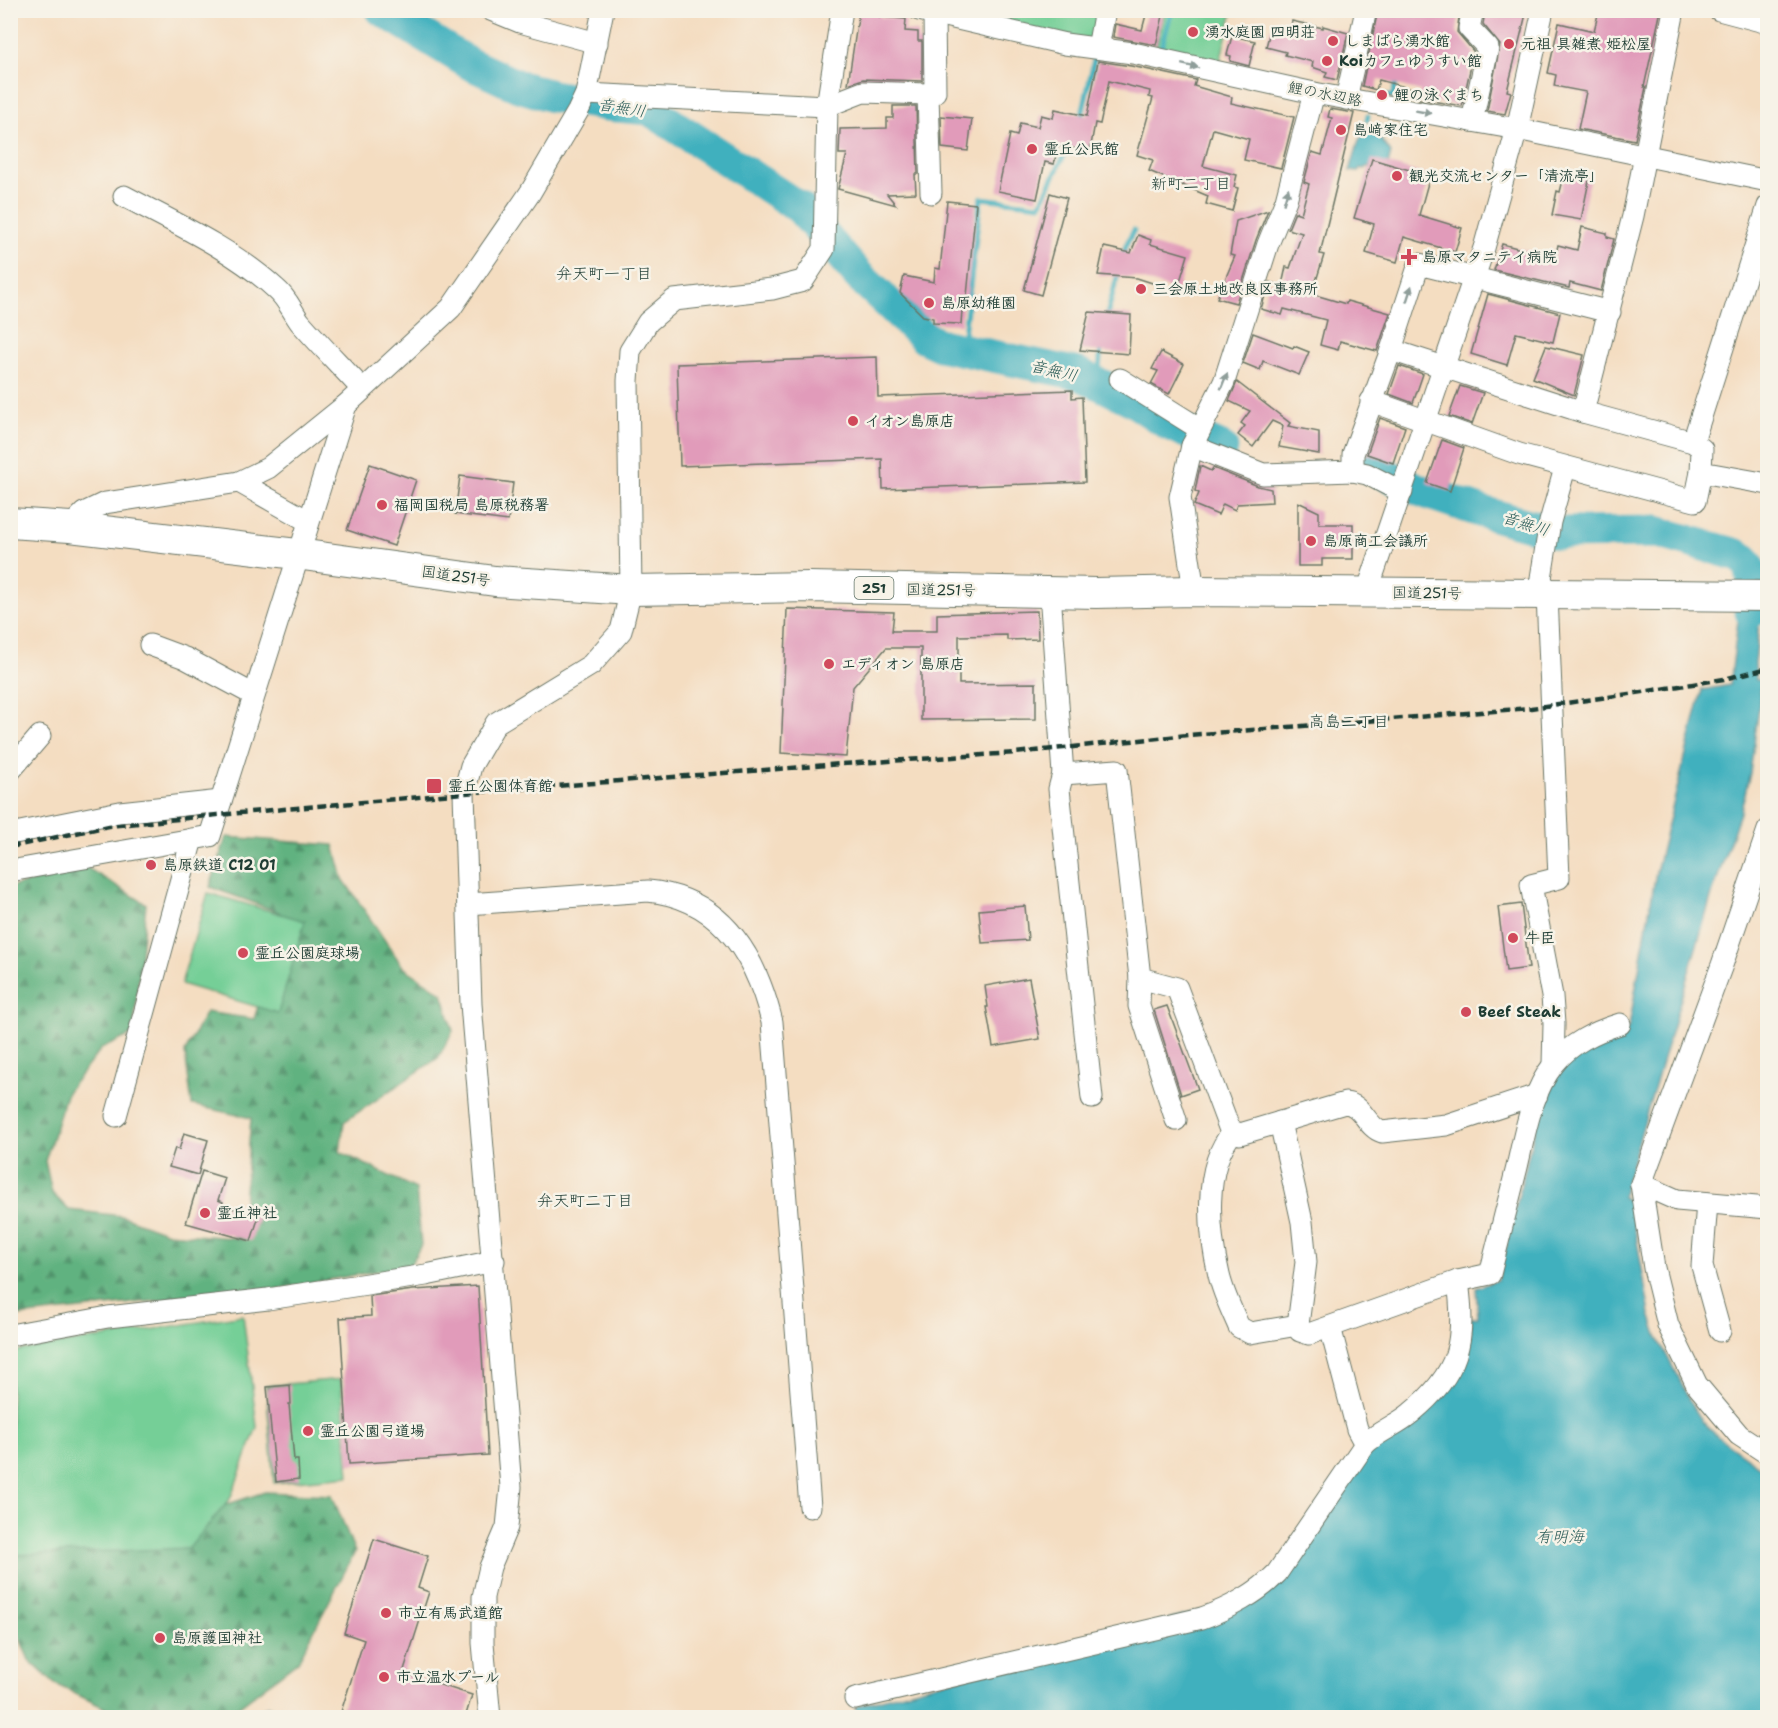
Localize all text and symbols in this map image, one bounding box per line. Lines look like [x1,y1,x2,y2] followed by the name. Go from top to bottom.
[1205,22,1315,42] place label: 湧水庭園 四明荘
[1186,25,1200,39] marker: 湧水庭園 四明荘
[1345,31,1450,51] place label: しまばら湧水館
[1326,34,1340,48] marker: しまばら湧水館
[1521,34,1651,54] place label: 元祖 具雑煮 姫松屋
[1502,37,1516,51] marker: 元祖 具雑煮 姫松屋
[1339,51,1482,71] place label: Koiカフェゆうすい館
[1320,54,1334,68] marker: Koiカフェゆうすい館
[1181,62,1200,71] one-way arrow
[1286,77,1364,111] street label: 鯉の水辺路
[1394,85,1484,105] place label: 鯉の泳ぐまち
[1375,88,1389,102] marker: 鯉の泳ぐまち
[597,93,647,122] water label: 音無川
[1413,108,1432,117] one-way arrow
[1353,120,1428,140] place label: 島﨑家住宅
[1334,123,1348,137] marker: 島﨑家住宅
[1044,139,1119,159] place label: 霊丘公民館
[1025,142,1039,156] marker: 霊丘公民館
[1409,166,1604,186] place label: 観光交流センター「清流亭」
[1390,169,1404,183] marker: 観光交流センター「清流亭」
[1151,173,1231,194] district label: 新町二丁目
[1282,187,1291,205] one-way arrow
[1422,247,1557,267] place label: 島原マタニテイ病院
[1400,248,1418,266] marker: 島原マタニテイ病院
[556,263,652,284] district label: 弁天町一丁目
[1153,279,1318,299] place label: 三会原土地改良区事務所
[1134,282,1148,296] marker: 三会原土地改良区事務所
[1404,285,1414,303] one-way arrow
[941,293,1016,313] place label: 島原幼稚園
[922,296,936,310] marker: 島原幼稚園
[1028,355,1080,386] water label: 音無川
[1219,371,1229,389] one-way arrow
[865,411,955,431] place label: イオン島原店
[846,414,860,428] marker: イオン島原店
[394,495,549,515] place label: 福岡国税局 島原税務署
[375,498,389,512] marker: 福岡国税局 島原税務署
[1500,506,1552,541] water label: 音無川
[1323,531,1428,551] place label: 島原商工会議所
[1304,534,1318,548] marker: 島原商工会議所
[420,561,492,591] street label: 国道251号
[854,577,894,599] road number: 251
[906,579,976,601] street label: 国道251号
[1392,582,1462,604] street label: 国道251号
[841,654,965,674] place label: エディオン 島原店
[822,657,836,671] marker: エディオン 島原店
[1309,711,1389,732] district label: 高島二丁目
[448,776,553,796] place label: 霊丘公園体育館
[425,777,443,795] marker: 霊丘公園体育館
[163,855,276,875] place label: 島原鉄道 C12 01
[144,858,158,872] marker: 島原鉄道 C12 01
[1525,928,1555,948] place label: 牛臣
[1506,931,1520,945] marker: 牛臣
[255,943,360,963] place label: 霊丘公園庭球場
[236,946,250,960] marker: 霊丘公園庭球場
[1478,1002,1561,1022] place label: Beef Steak
[1459,1005,1473,1019] marker: Beef Steak
[537,1190,633,1211] district label: 弁天町二丁目
[217,1203,277,1223] place label: 霊丘神社
[198,1206,212,1220] marker: 霊丘神社
[320,1421,425,1441] place label: 霊丘公園弓道場
[301,1424,315,1438] marker: 霊丘公園弓道場
[1536,1526,1585,1547] water label: 有明海
[398,1603,503,1623] place label: 市立有馬武道館
[379,1606,393,1620] marker: 市立有馬武道館
[172,1628,262,1648] place label: 島原護国神社
[153,1631,167,1645] marker: 島原護国神社
[396,1667,500,1687] place label: 市立温水プール
[377,1670,391,1684] marker: 市立温水プール

